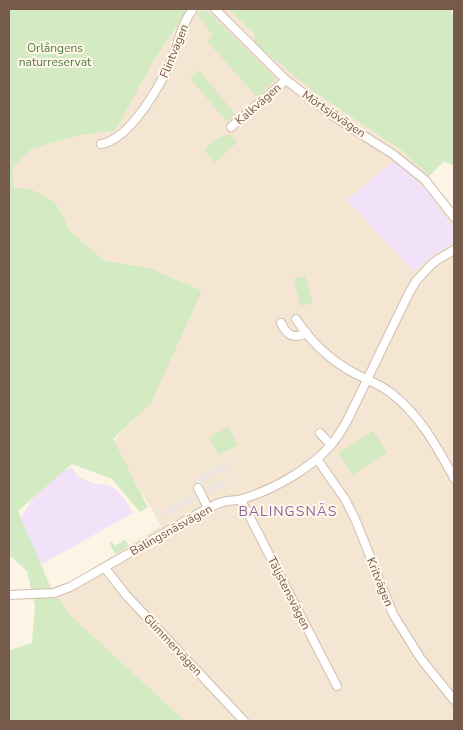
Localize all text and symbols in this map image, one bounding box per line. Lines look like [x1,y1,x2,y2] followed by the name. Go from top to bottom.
[156,22,192,80] street label: Flintvägen
[19,40,92,70] park label: Orlångens naturreservat
[232,80,284,128] street label: Kalkvägen
[299,87,369,141] street label: Mörtsjövägen
[127,501,215,559] street label: Balingsnäsvägen
[239,502,337,521] district label: BALINGSNÄS
[264,554,314,632] street label: Täljstensvägen
[363,555,397,609] street label: Kritvägen
[140,611,206,679] street label: Glimmervägen

